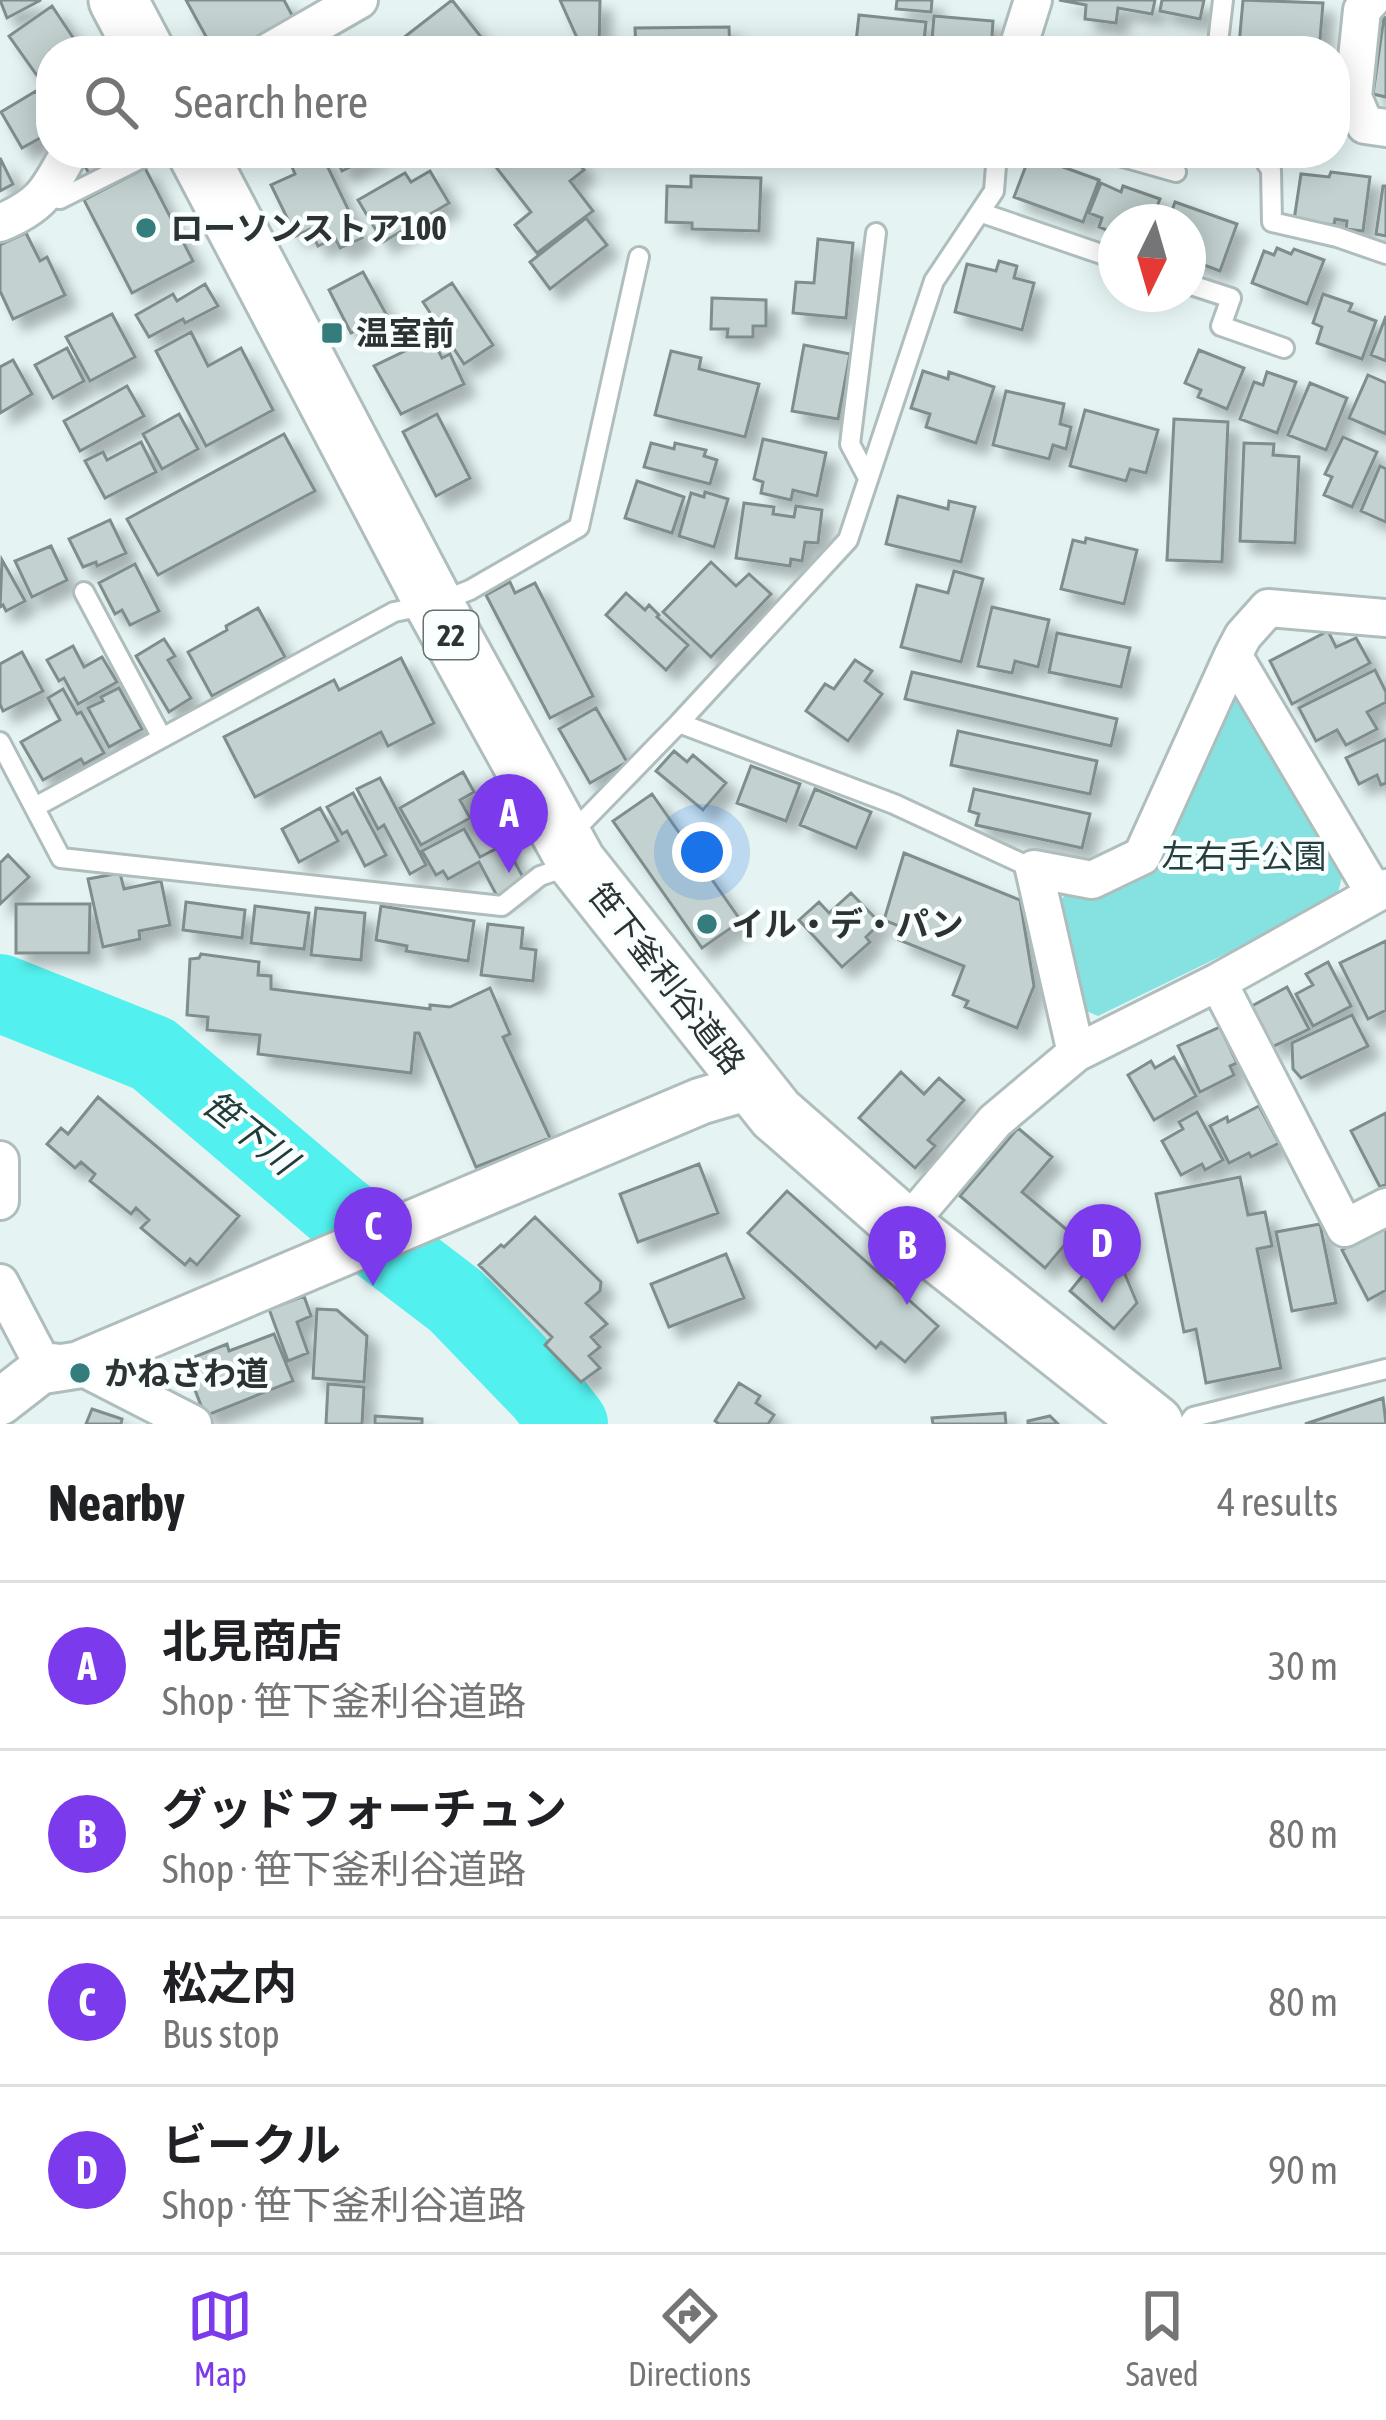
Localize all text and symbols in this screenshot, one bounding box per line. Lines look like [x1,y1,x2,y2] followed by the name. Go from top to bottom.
[36,36,1350,168] search box
[78,69,144,135] icon: search
[174,76,368,128] text: Search here
[1098,204,1206,312] north arrow
[170,209,447,247] place label: ローソンストア100
[133,215,159,241] marker: ローソンストア100
[356,314,455,352] place label: 温室前
[319,320,345,346] marker: 温室前
[424,611,478,659] road number: 22
[470,774,548,873] pin: A
[672,822,732,882] your location
[1162,837,1327,875] park label: 左右手公園
[581,875,753,1081] street label: 笹下釜利谷道路
[731,905,964,943] place label: イル・デ・パン
[694,911,720,937] marker: イル・デ・パン
[195,1082,308,1185] water label: 笹下川
[334,1187,412,1286] pin: C
[1063,1204,1141,1303] pin: D
[868,1206,946,1305] pin: B
[104,1354,269,1392] place label: かねさわ道
[67,1360,93,1386] marker: かねさわ道
[48,1473,185,1532] text: Nearby
[1217,1480,1338,1524] text: 4 results
[162,1615,342,1667] text: 北見商店
[77,1644,97,1688] text: A
[1268,1644,1338,1688] text: 30 m
[162,1679,526,1723] text: Shop · 笹下釜利谷道路
[162,1783,567,1835] text: グッドフォーチュン
[78,1812,96,1856] text: B
[1268,1812,1338,1856] text: 80 m
[162,1847,526,1891] text: Shop · 笹下釜利谷道路
[162,1957,297,2009] text: 松之内
[78,1980,96,2024] text: C
[1268,1980,1338,2024] text: 80 m
[162,2012,280,2056] text: Bus stop
[162,2119,341,2171] text: ビークル
[76,2148,98,2192] text: D
[1268,2148,1338,2192] text: 90 m
[162,2183,526,2227] text: Shop · 笹下釜利谷道路
[187,2283,253,2393] tab: Map
[628,2283,751,2393] tab: Directions
[1126,2283,1199,2393] tab: Saved

